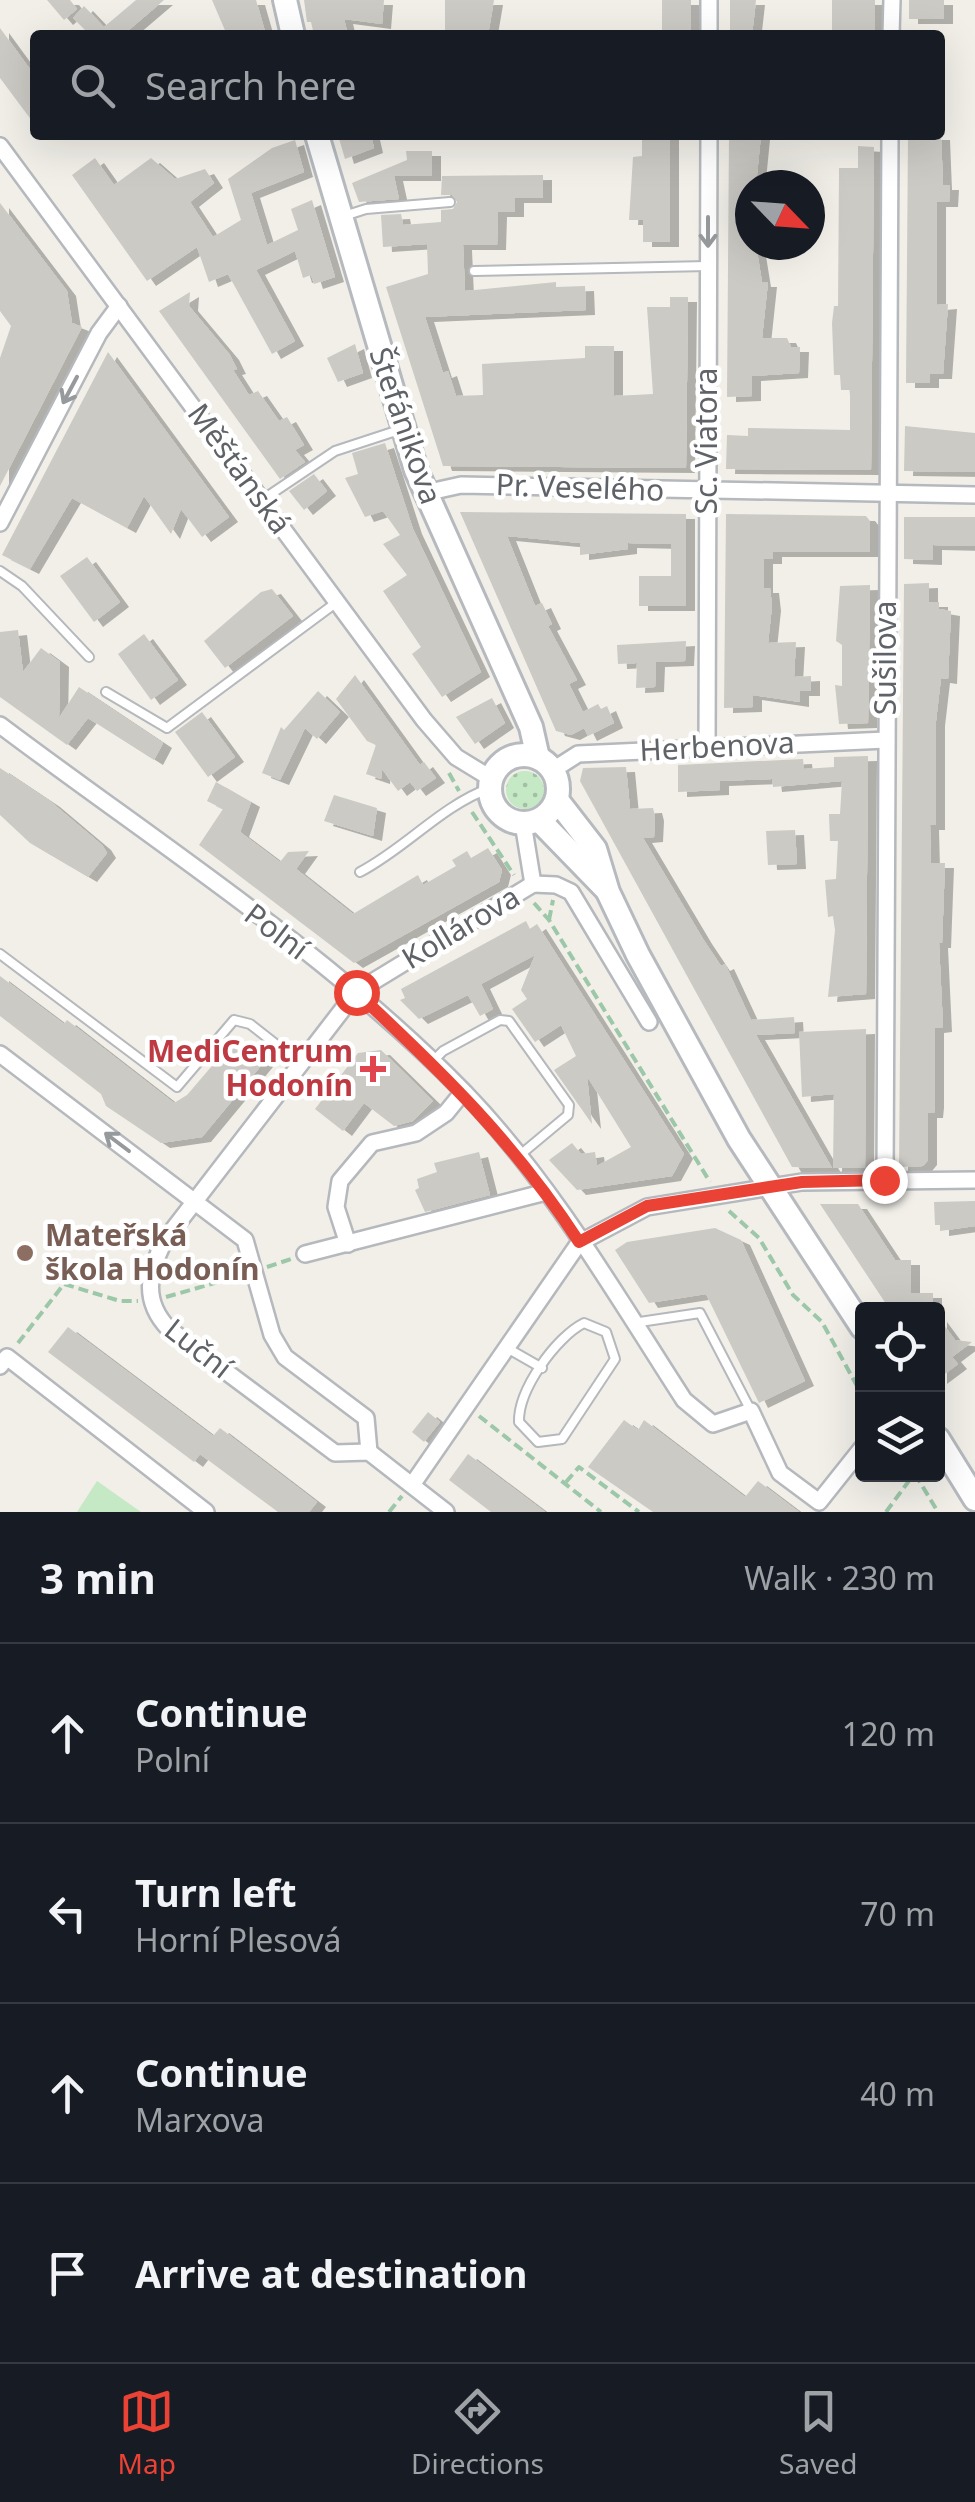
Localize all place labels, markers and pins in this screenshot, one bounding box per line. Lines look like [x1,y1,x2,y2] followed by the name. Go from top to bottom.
[147,1030,353,1105] place label: MediCentrum Hodonín
[362,1058,384,1080] marker: MediCentrum Hodonín
[45,1214,260,1289] place label: Mateřská škola Hodonín
[14,1242,36,1264] marker: Mateřská škola Hodonín

